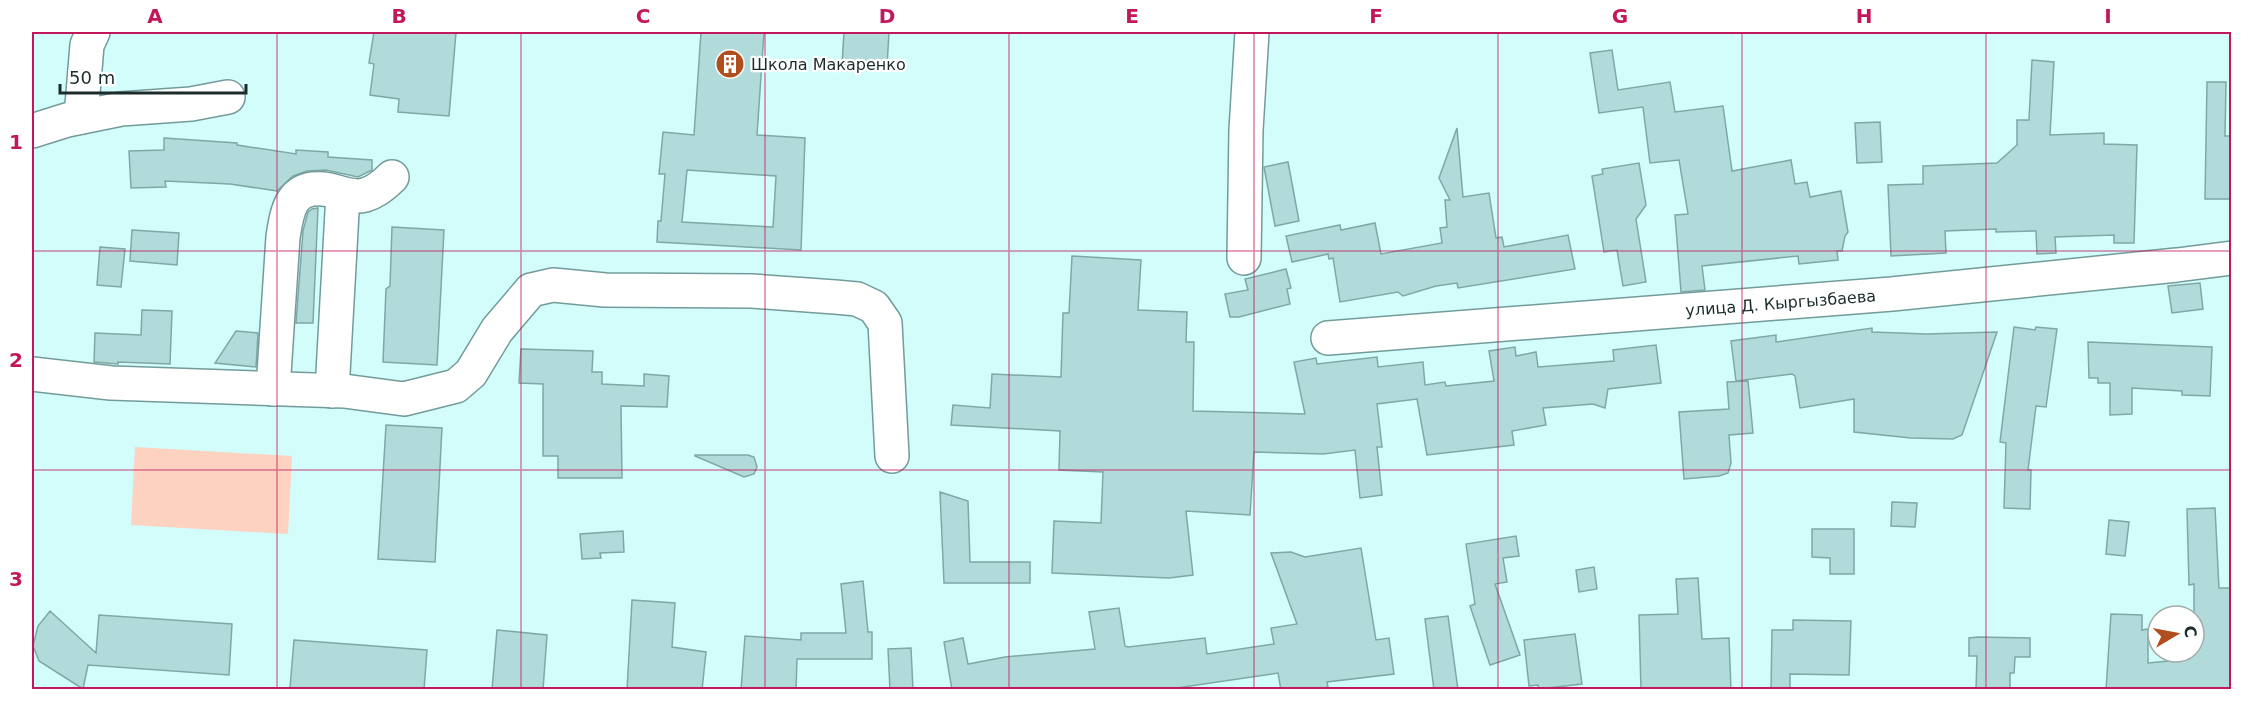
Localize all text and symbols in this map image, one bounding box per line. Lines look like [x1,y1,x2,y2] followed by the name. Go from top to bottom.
[147,4,163,28] text: A
[391,4,407,28] text: B
[636,4,650,28] text: C
[879,4,895,28] text: D
[1125,4,1139,28] text: E
[1369,4,1383,28] text: F
[1612,4,1628,28] text: G
[1856,4,1872,28] text: H
[2104,4,2112,28] text: I
[714,48,746,80] building icon: Школа Макаренко
[751,55,906,74] place label: Школа Макаренко
[60,57,246,95] scale bar
[69,67,115,88] text: 50 m
[9,130,23,154] text: 1
[1685,286,1877,320] street label: улица Д. Кыргызбаева
[9,348,23,372] text: 2
[9,567,23,591] text: 3
[2146,604,2206,664] north arrow
[2180,624,2201,639] text: С

